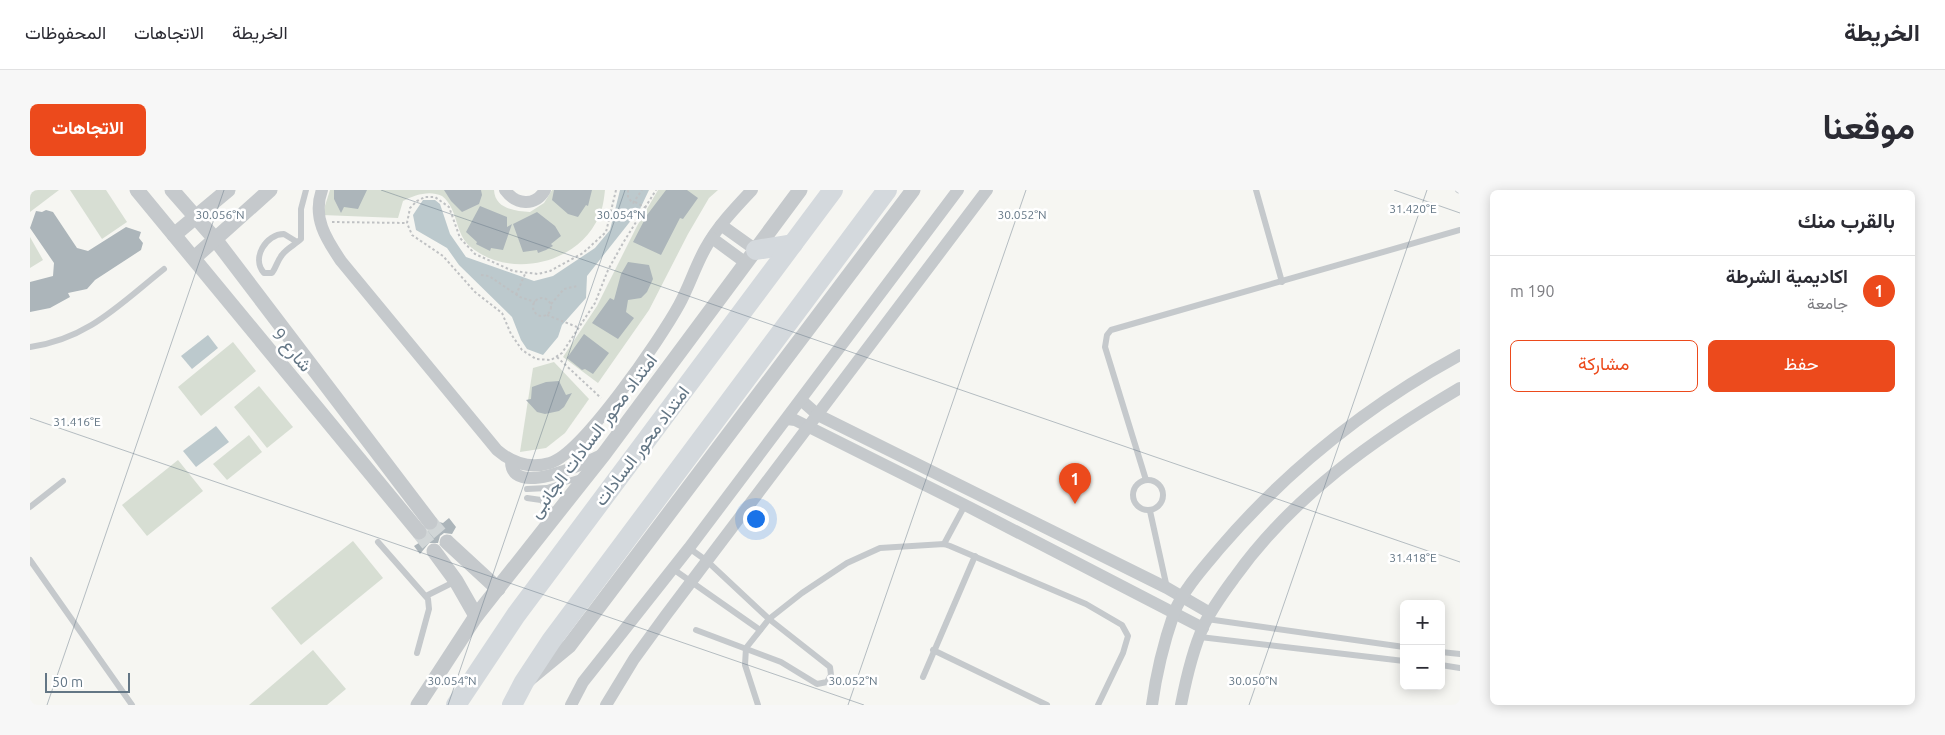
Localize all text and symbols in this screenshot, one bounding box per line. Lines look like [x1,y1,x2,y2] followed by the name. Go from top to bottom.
[1844,19,1920,46] text: الخريطة
[25,22,106,42] text: المحفوظات
[134,22,204,42] text: الاتجاهات
[232,22,288,42] text: الخريطة
[30,104,146,156] button: الاتجاهات
[1822,106,1915,146] text: موقعنا
[1389,202,1437,215] text: 31.420°E
[195,208,245,221] text: 30.056°N
[596,208,646,221] text: 30.054°N
[997,208,1047,221] text: 30.052°N
[1798,208,1895,232] text: بالقرب منك
[1726,265,1848,287] text: اكاديمية الشرطة
[1510,282,1555,300] text: 190 m
[1874,282,1884,300] text: 1
[1807,294,1848,312] text: جامعة
[267,324,317,377] street label: شارع 9
[1510,340,1698,392] button: مشاركة
[1708,340,1895,392] button: حفظ
[524,350,662,522] street label: امتداد محور السادات الجانبى
[590,382,694,510] street label: امتداد محور السادات
[53,415,101,428] text: 31.416°E
[1059,463,1091,504] pin: 1
[743,506,769,532] your location
[1389,551,1437,564] text: 31.418°E
[1400,600,1445,690] map controls
[1400,600,1445,645] button: +
[1400,645,1445,690] button: −
[45,670,130,693] scale bar
[52,674,83,690] text: 50 m
[427,674,477,687] text: 30.054°N
[828,674,878,687] text: 30.052°N
[1228,674,1278,687] text: 30.050°N

